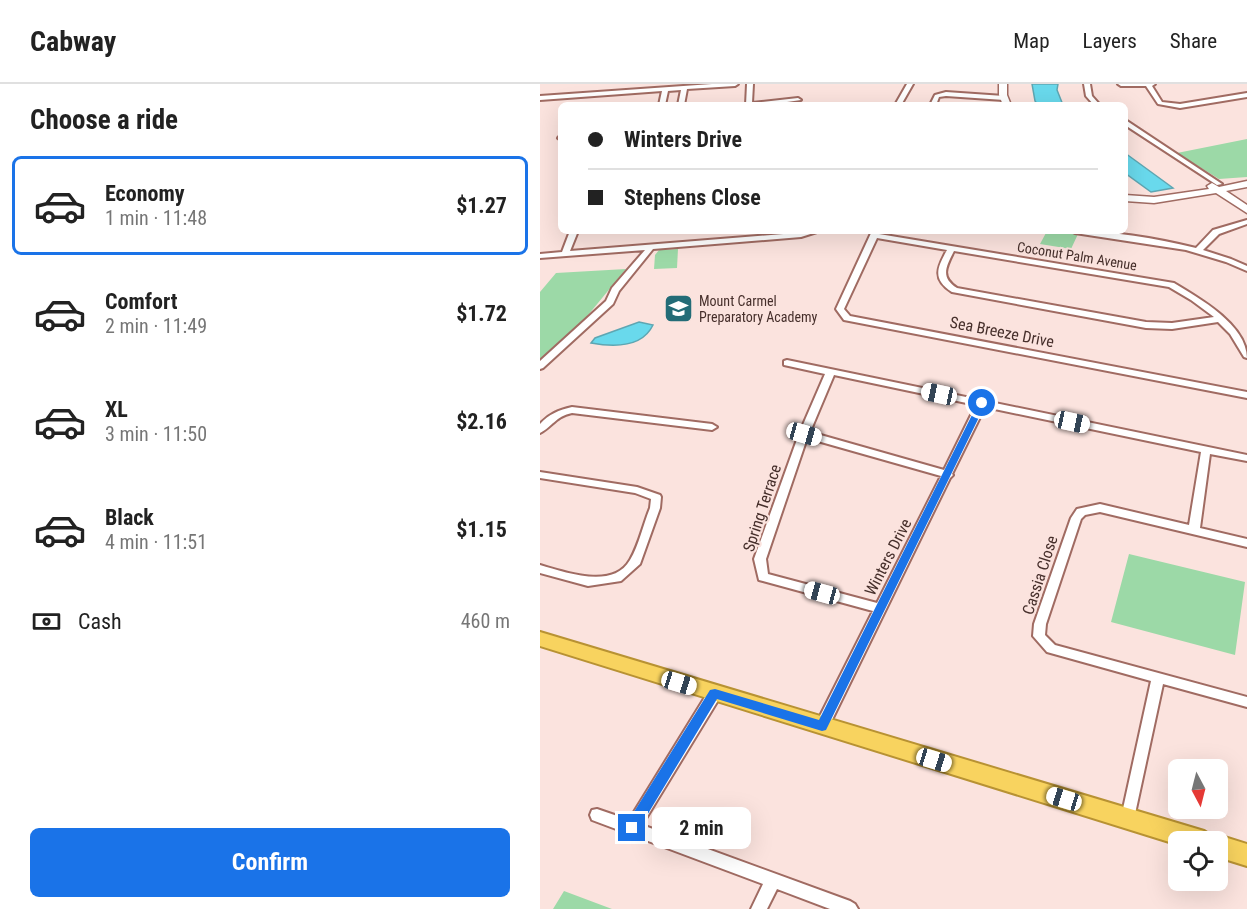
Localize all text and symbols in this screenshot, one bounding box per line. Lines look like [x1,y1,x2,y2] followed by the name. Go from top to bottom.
[30,25,116,58] text: Cabway
[1013,29,1050,53] text: Map
[1083,29,1137,53] text: Layers
[1170,29,1217,53] text: Share
[30,104,178,136] text: Choose a ride
[624,127,742,152] text: Winters Drive
[33,179,87,233] icon: car
[105,181,185,206] text: Economy
[624,185,761,210] text: Stephens Close
[456,193,507,218] text: $1.27
[105,206,207,230] text: 1 min · 11:48
[1016,239,1138,273] street label: Coconut Palm Avenue
[33,287,87,341] icon: car
[105,289,178,314] text: Comfort
[662,293,694,325] school or university icon: Mount Carmel Preparatory Academy
[699,293,818,325] place label: Mount Carmel Preparatory Academy
[456,301,507,326] text: $1.72
[948,313,1056,351] street label: Sea Breeze Drive
[105,314,207,338] text: 2 min · 11:49
[920,381,958,407] car
[968,389,995,416] route start
[33,395,87,449] icon: car
[105,397,128,422] text: XL
[456,409,507,434] text: $2.16
[1053,409,1091,435] car
[784,420,824,448] car
[105,422,207,446] text: 3 min · 11:50
[739,462,785,554] street label: Spring Terrace
[33,503,87,557] icon: car
[105,505,154,530] text: Black
[861,515,915,599] street label: Winters Drive
[456,517,507,542] text: $1.15
[105,530,207,554] text: 4 min · 11:51
[1018,533,1062,617] street label: Cassia Close
[802,580,842,606] car
[30,605,63,638] icon: cash
[78,609,122,634] text: Cash
[461,609,510,633] text: 460 m
[659,669,699,697] car
[914,746,954,774] car
[1168,759,1228,819] north arrow
[1168,759,1228,891] map controls
[1044,785,1084,813] car
[653,807,752,849] callout: 2 min
[618,814,645,841] route end
[679,816,724,840] text: 2 min
[30,828,510,897] button: Confirm
[1168,831,1228,891] button: locate

